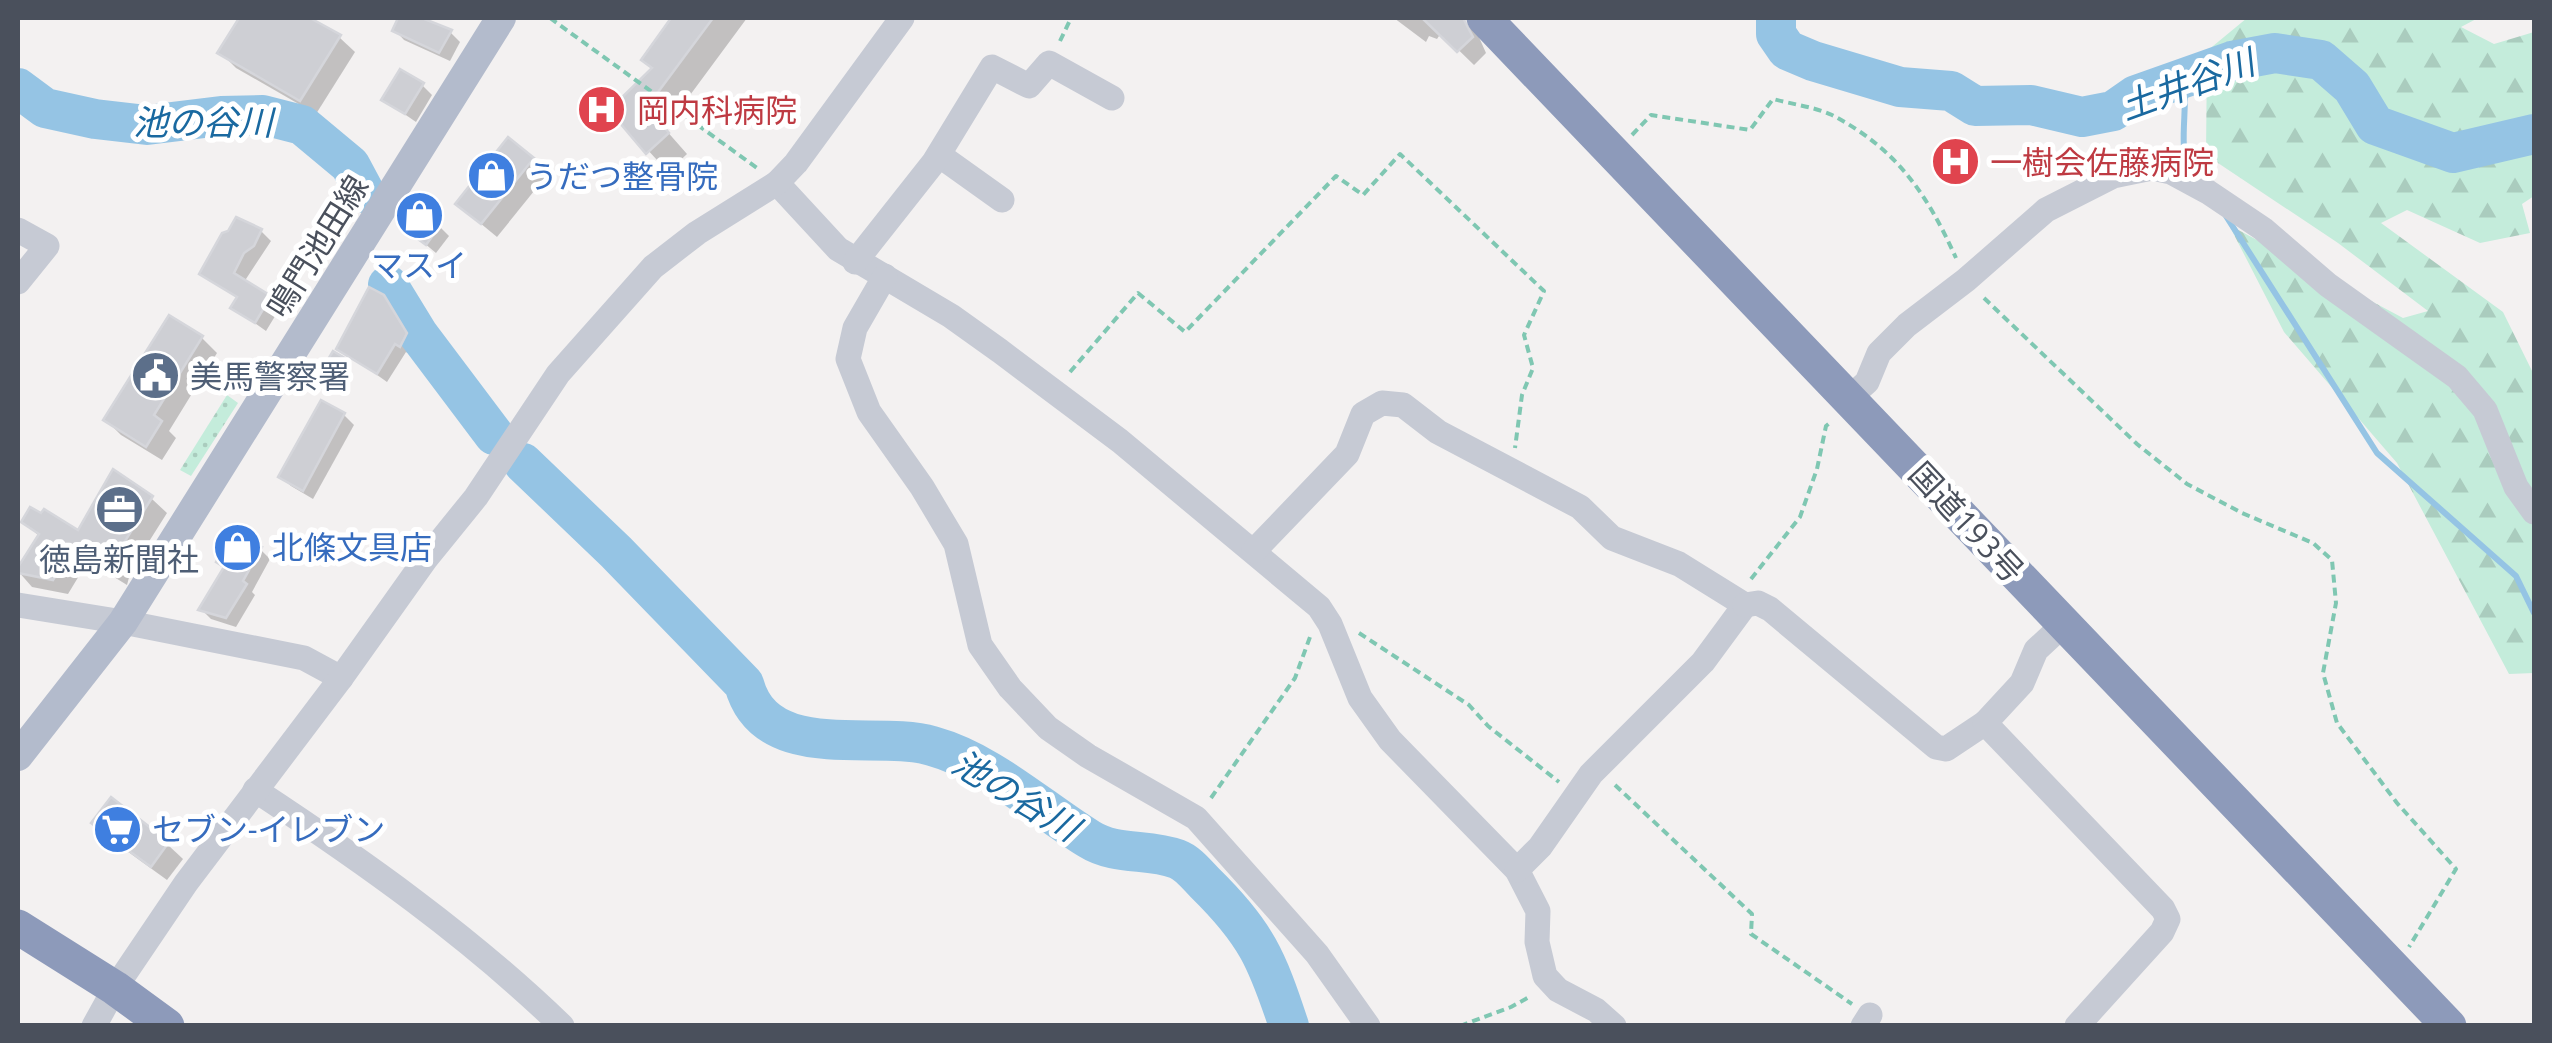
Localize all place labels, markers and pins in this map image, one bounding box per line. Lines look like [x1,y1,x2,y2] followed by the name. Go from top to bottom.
[576,84,628,136] hospital icon: 岡内科病院
[637,92,797,128] place label: 岡内科病院
[1929,136,1981,188] hospital icon: 一樹会佐藤病院
[1990,144,2214,180] place label: 一樹会佐藤病院
[465,150,517,202] shop icon: うだつ整骨院
[526,158,718,194] place label: うだつ整骨院
[393,189,445,241] shop icon: マスイ
[371,247,467,283] place label: マスイ
[129,350,181,402] public building icon: 美馬警察署
[190,358,350,394] place label: 美馬警察署
[93,483,145,535] office icon: 徳島新聞社
[211,521,263,573] shop icon: 北條文具店
[272,529,432,565] place label: 北條文具店
[39,541,199,577] place label: 徳島新聞社
[91,803,143,855] supermarket icon: セブン-イレブン
[152,811,385,847] place label: セブン-イレブン

